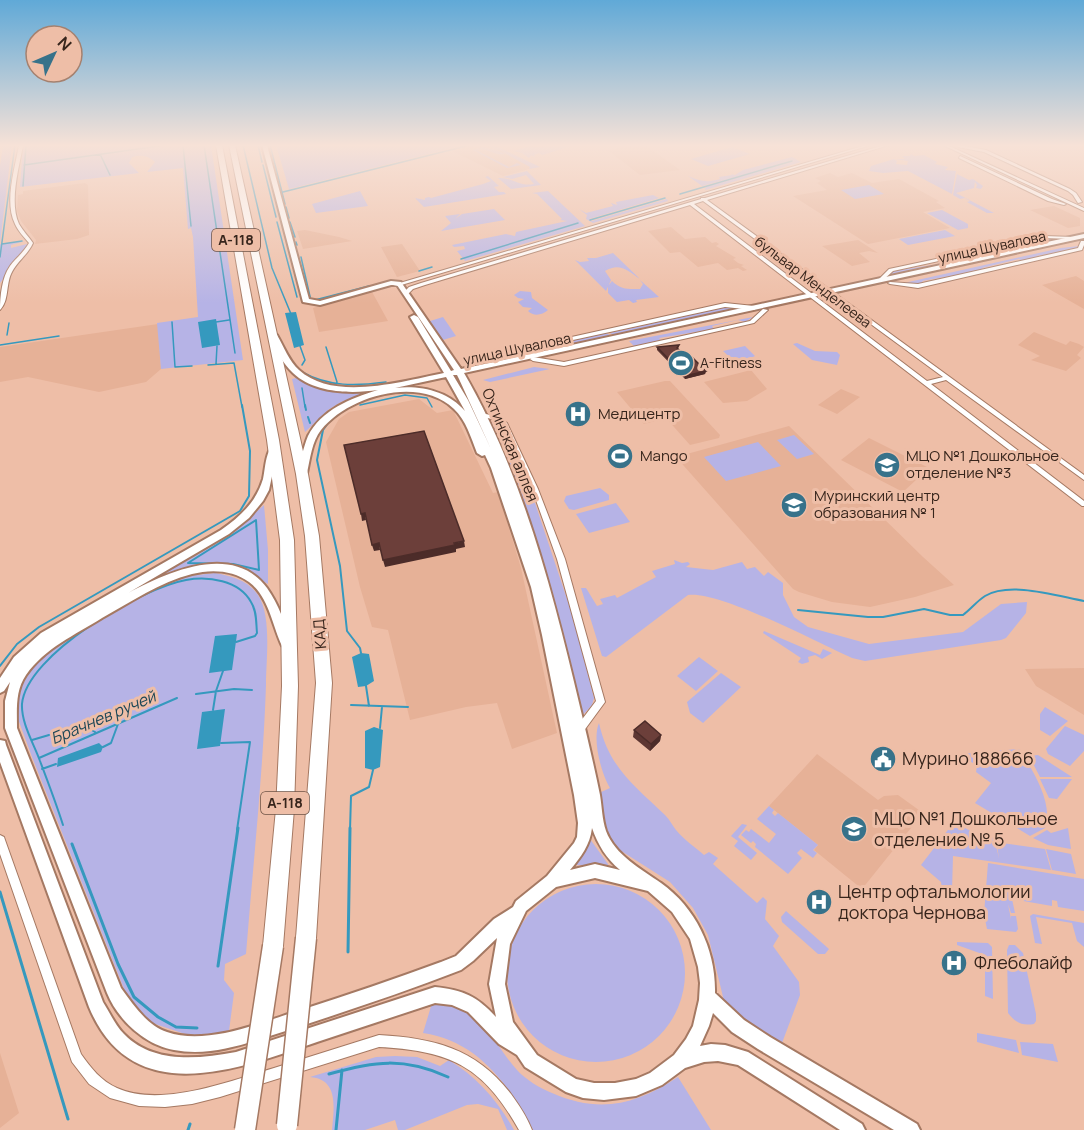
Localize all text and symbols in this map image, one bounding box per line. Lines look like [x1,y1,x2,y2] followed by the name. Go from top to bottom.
[24,24,84,84] north arrow
[53,32,77,55] text: N
[936,226,1047,267] street label: улица Шувалова
[212,229,260,251] road number: А-118
[751,232,875,332] street label: бульвар Менделеева
[461,328,572,369] street label: улица Шувалова
[666,348,696,378] sports icon: A-Fitness
[700,353,762,372] place label: A-Fitness
[477,385,544,505] street label: Охтинская аллея
[563,399,593,429] hospital icon: Медицентр
[598,403,680,424] place label: Медицентр
[605,441,635,471] sports icon: Mango
[640,445,688,466] place label: Mango
[906,445,1059,483] place label: МЦО №1 Дошкольное отделение №3
[872,450,902,480] school or university icon: МЦО №1 Дошкольное отделение №3
[814,485,940,523] place label: Муринский центр образования № 1
[779,490,809,520] school or university icon: Муринский центр образования № 1
[308,618,331,650] street label: КАД
[47,684,161,749] water label: Брачнев ручей
[868,744,898,774] public building icon: Мурино 188666
[902,746,1034,770] place label: Мурино 188666
[261,792,309,814] road number: А-118
[874,806,1058,851] place label: МЦО №1 Дошкольное отделение № 5
[839,814,869,844] school or university icon: МЦО №1 Дошкольное отделение № 5
[838,879,1031,924] place label: Центр офтальмологии доктора Чернова
[804,887,834,917] hospital icon: Центр офтальмологии доктора Чернова
[939,948,969,978] hospital icon: Флеболайф
[974,950,1072,974] place label: Флеболайф

